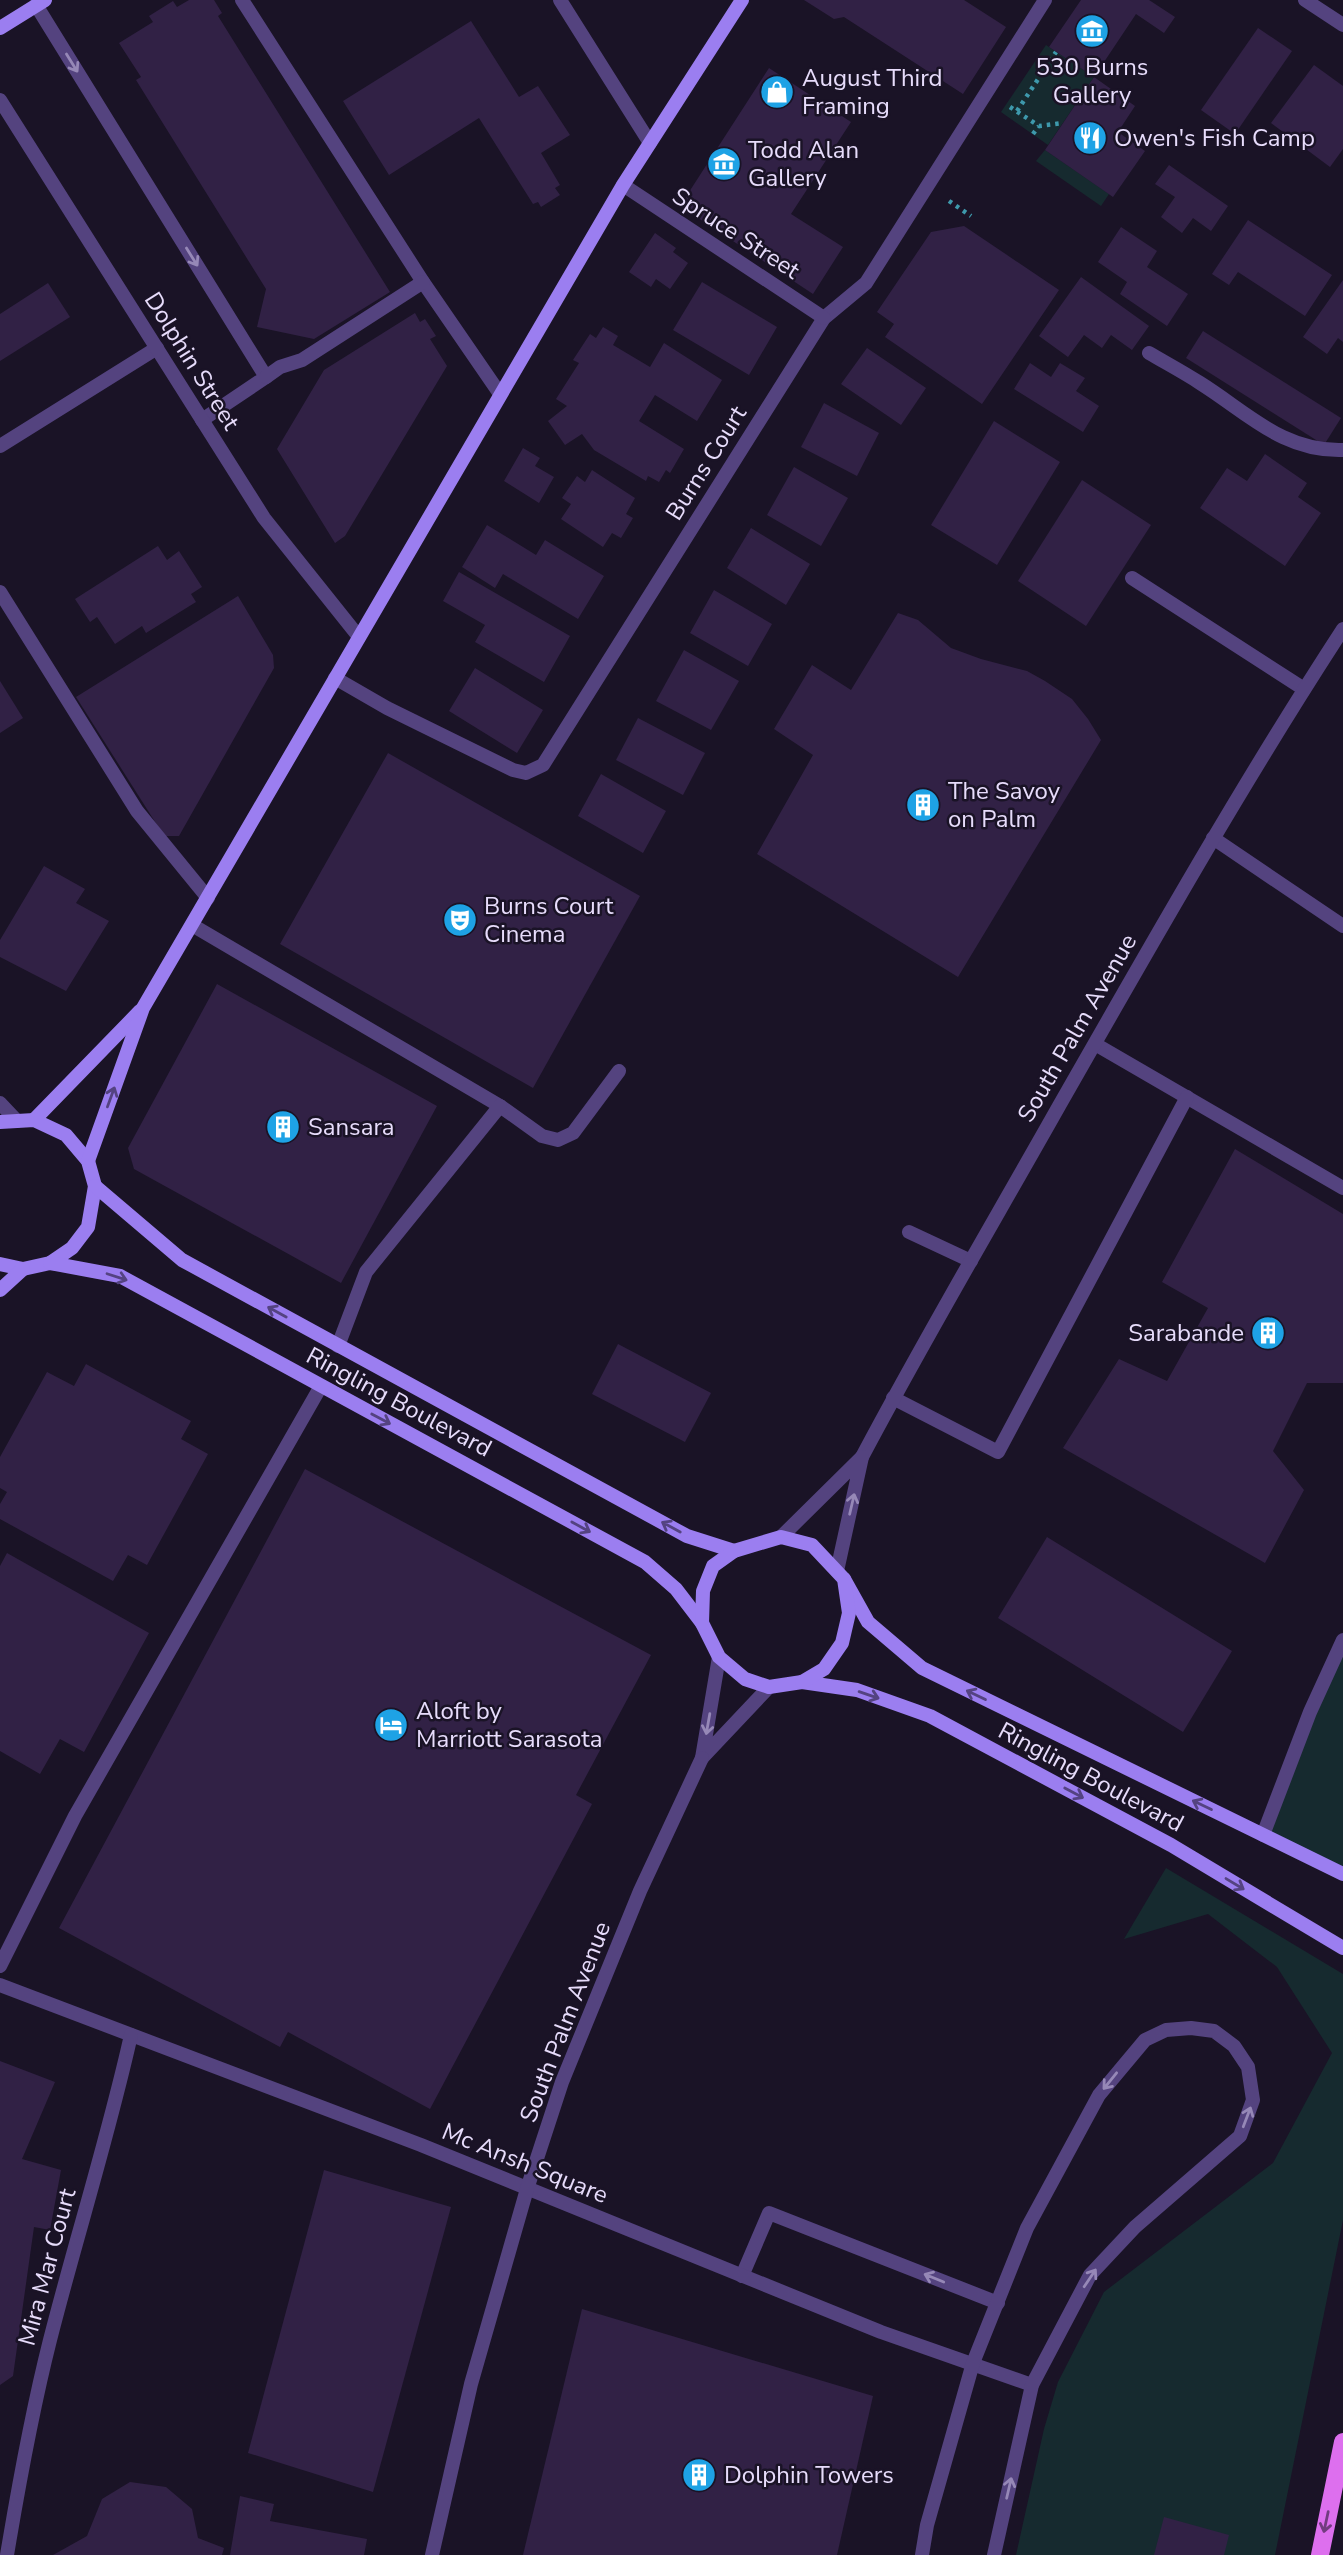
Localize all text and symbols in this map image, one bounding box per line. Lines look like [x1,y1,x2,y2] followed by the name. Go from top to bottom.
[1073,12,1111,50] museum icon: 530 Burns Gallery
[1036,51,1148,111] place label: 530 Burns Gallery
[66,53,80,73] one-way arrow
[802,62,943,122] place label: August Third Framing
[758,73,796,111] shop icon: August Third Framing
[1071,119,1109,157] restaurant icon: Owen's Fish Camp
[1114,122,1315,154] place label: Owen's Fish Camp
[748,134,859,194] place label: Todd Alan Gallery
[705,145,743,183] museum icon: Todd Alan Gallery
[666,180,806,287] street label: Spruce Street
[184,247,199,266] one-way arrow
[137,286,247,436] street label: Dolphin Street
[658,399,754,526] street label: Burns Court
[948,775,1061,835] place label: The Savoy on Palm
[904,786,942,824] building icon: The Savoy on Palm
[484,890,614,950] place label: Burns Court Cinema
[441,901,479,939] theatre icon: Burns Court Cinema
[1010,928,1144,1128] street label: South Palm Avenue
[106,1087,118,1109] one-way arrow
[264,1108,302,1146] building icon: Sansara
[308,1111,395,1143] place label: Sansara
[105,1271,127,1284] one-way arrow
[267,1305,288,1319] one-way arrow
[1249,1314,1287,1352] building icon: Sarabande
[1128,1317,1244,1349] place label: Sarabande
[301,1340,497,1464] street label: Ringling Boulevard
[370,1413,391,1426] one-way arrow
[845,1493,859,1516] one-way arrow
[661,1520,681,1534] one-way arrow
[570,1521,591,1534] one-way arrow
[966,1687,987,1701] one-way arrow
[858,1690,880,1702] one-way arrow
[416,1695,602,1755] place label: Aloft by Marriott Sarasota
[372,1706,410,1744] hotel icon: Aloft by Marriott Sarasota
[701,1712,714,1735] one-way arrow
[993,1715,1189,1839] street label: Ringling Boulevard
[1063,1787,1083,1801] one-way arrow
[1192,1798,1213,1811] one-way arrow
[1225,1877,1245,1891] one-way arrow
[512,1917,618,2127] street label: South Palm Avenue
[1102,2072,1118,2090] one-way arrow
[1242,2107,1254,2129] one-way arrow
[437,2115,613,2211] street label: Mc Ansh Square
[11,2184,83,2349] street label: Mira Mar Court
[1082,2269,1097,2288] one-way arrow
[924,2270,945,2283] one-way arrow
[680,2456,718,2494] building icon: Dolphin Towers
[724,2459,894,2491] place label: Dolphin Towers
[1002,2477,1016,2500] one-way arrow
[1319,2510,1333,2533] one-way arrow

